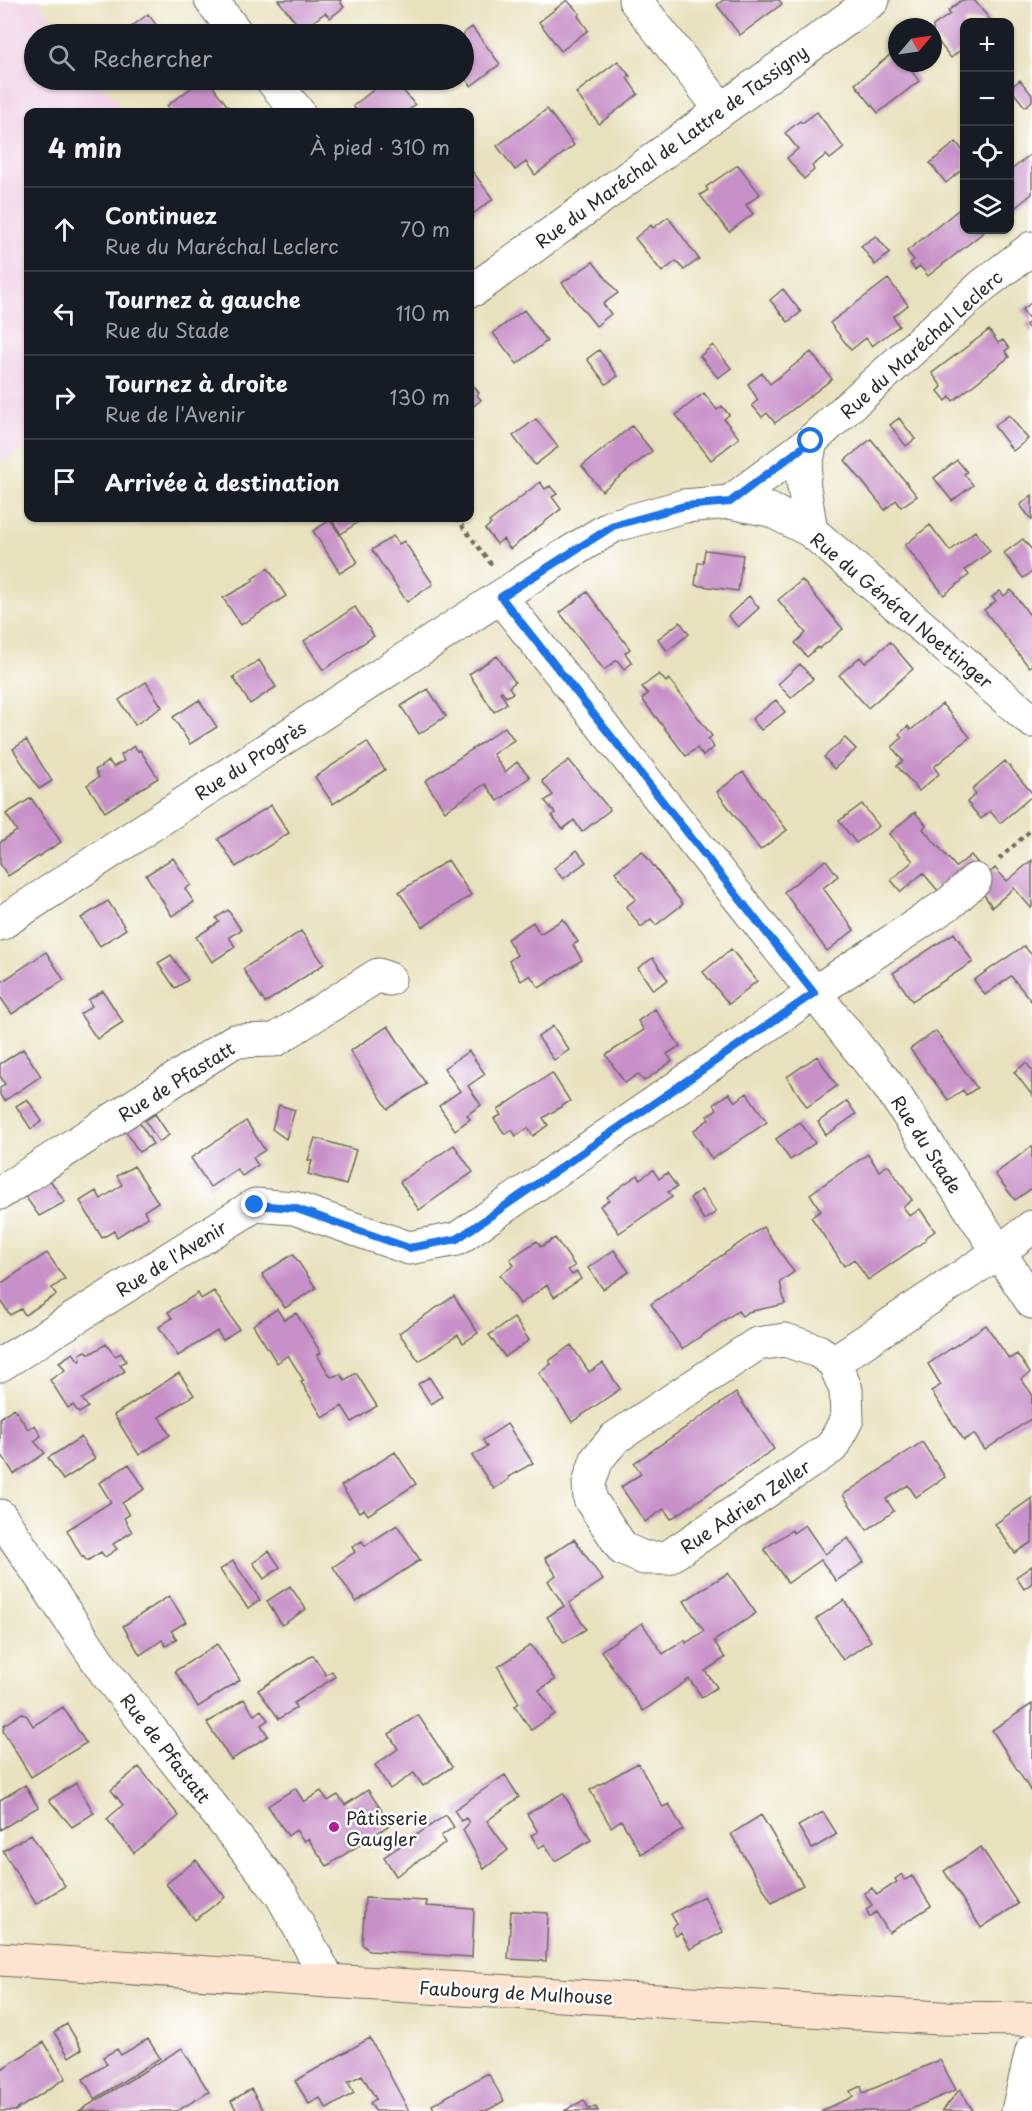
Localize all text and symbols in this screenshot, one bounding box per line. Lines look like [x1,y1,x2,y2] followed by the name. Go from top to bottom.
[888,18,942,72] north arrow
[960,18,1014,234] map controls
[960,18,1014,72] button: +
[24,24,474,90] search box
[529,38,813,254] street label: Rue du Maréchal de Lattre de Tassigny
[45,41,78,74] icon: search
[93,41,212,74] text: Rechercher
[960,72,1014,126] button: −
[960,126,1014,180] button: locate
[48,128,122,167] text: 4 min
[310,132,450,162] text: À pied · 310 m
[960,180,1014,234] button: layers
[105,198,217,231] text: Continuez
[48,213,81,246] icon: ahead
[400,214,450,244] text: 70 m
[105,231,339,261] text: Rue du Maréchal Leclerc
[834,264,1008,424] street label: Rue du Maréchal Leclerc
[105,282,301,315] text: Tournez à gauche
[48,297,81,330] icon: left
[396,298,450,328] text: 110 m
[105,315,229,345] text: Rue du Stade
[105,366,288,399] text: Tournez à droite
[48,381,81,414] icon: right
[390,382,450,412] text: 130 m
[105,399,245,429] text: Rue de l'Avenir
[797,427,823,453] route start
[48,465,81,498] icon: arrive
[105,465,339,498] text: Arrivée à destination
[805,525,1000,695] street label: Rue du Général Noettinger
[189,714,311,806] street label: Rue du Progrès
[113,1034,239,1128] street label: Rue de Pfastatt
[885,1090,969,1198] street label: Rue du Stade
[241,1191,267,1217] route end
[110,1213,232,1303] street label: Rue de l'Avenir
[675,1452,816,1560] street label: Rue Adrien Zeller
[114,1687,218,1809] street label: Rue de Pfastatt
[346,1804,427,1852] place label: Pâtisserie Gaugler
[327,1820,341,1834] marker: Pâtisserie Gaugler
[418,1973,614,2011] street label: Faubourg de Mulhouse

